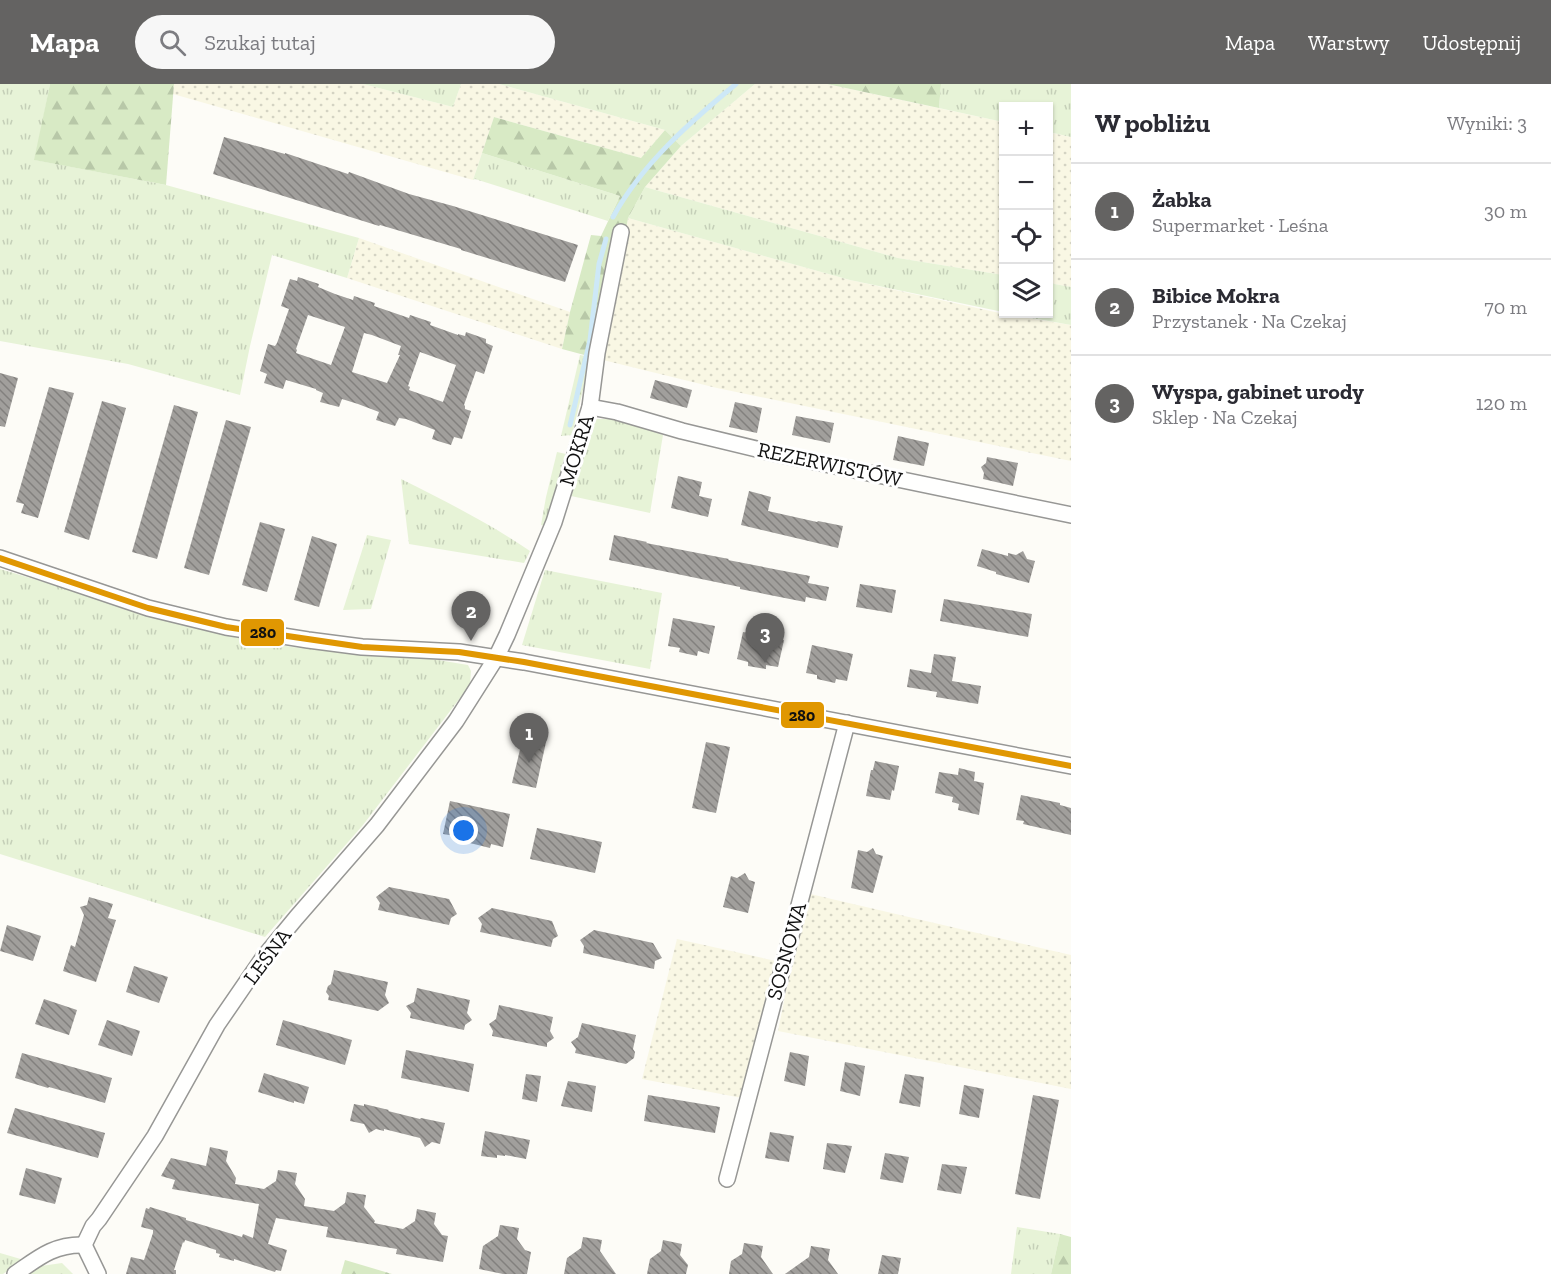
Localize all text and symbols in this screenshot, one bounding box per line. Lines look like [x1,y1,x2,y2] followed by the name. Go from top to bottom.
[135,15,555,69] search box
[30,26,99,59] text: Mapa
[156,26,189,59] icon: search
[204,29,316,56] text: Szukaj tutaj
[1225,30,1275,55] text: Mapa
[1308,30,1390,55] text: Warstwy
[1423,30,1521,55] text: Udostępnij
[999,102,1053,318] map controls
[999,102,1053,156] button: +
[1095,107,1210,139] text: W pobliżu
[1447,111,1527,135] text: Wyniki: 3
[999,156,1053,210] button: −
[1152,186,1212,213] text: Żabka
[1110,199,1119,223] text: 1
[1484,199,1527,223] text: 30 m
[999,210,1053,264] button: locate
[1152,213,1328,237] text: Supermarket · Leśna
[999,264,1053,318] button: layers
[1152,282,1280,309] text: Bibice Mokra
[1109,295,1120,319] text: 2
[1484,295,1527,319] text: 70 m
[1152,309,1347,333] text: Przystanek · Na Czekaj
[1152,378,1364,405] text: Wyspa, gabinet urody
[1109,391,1120,415] text: 3
[1476,391,1527,415] text: 120 m
[1152,405,1297,429] text: Sklep · Na Czekaj
[553,411,599,489] street label: MOKRA
[755,436,905,492] street label: REZERWISTÓW
[452,592,490,641] pin: 2
[746,614,784,663] pin: 3
[240,618,285,647] line badge: 280
[250,623,276,642] text: 280
[780,701,825,729] line badge: 280
[789,706,815,725] text: 280
[510,714,548,763] pin: 1
[449,816,478,845] your location
[761,899,811,1002] street label: SOSNOWA
[238,923,296,989] street label: LEŚNA

